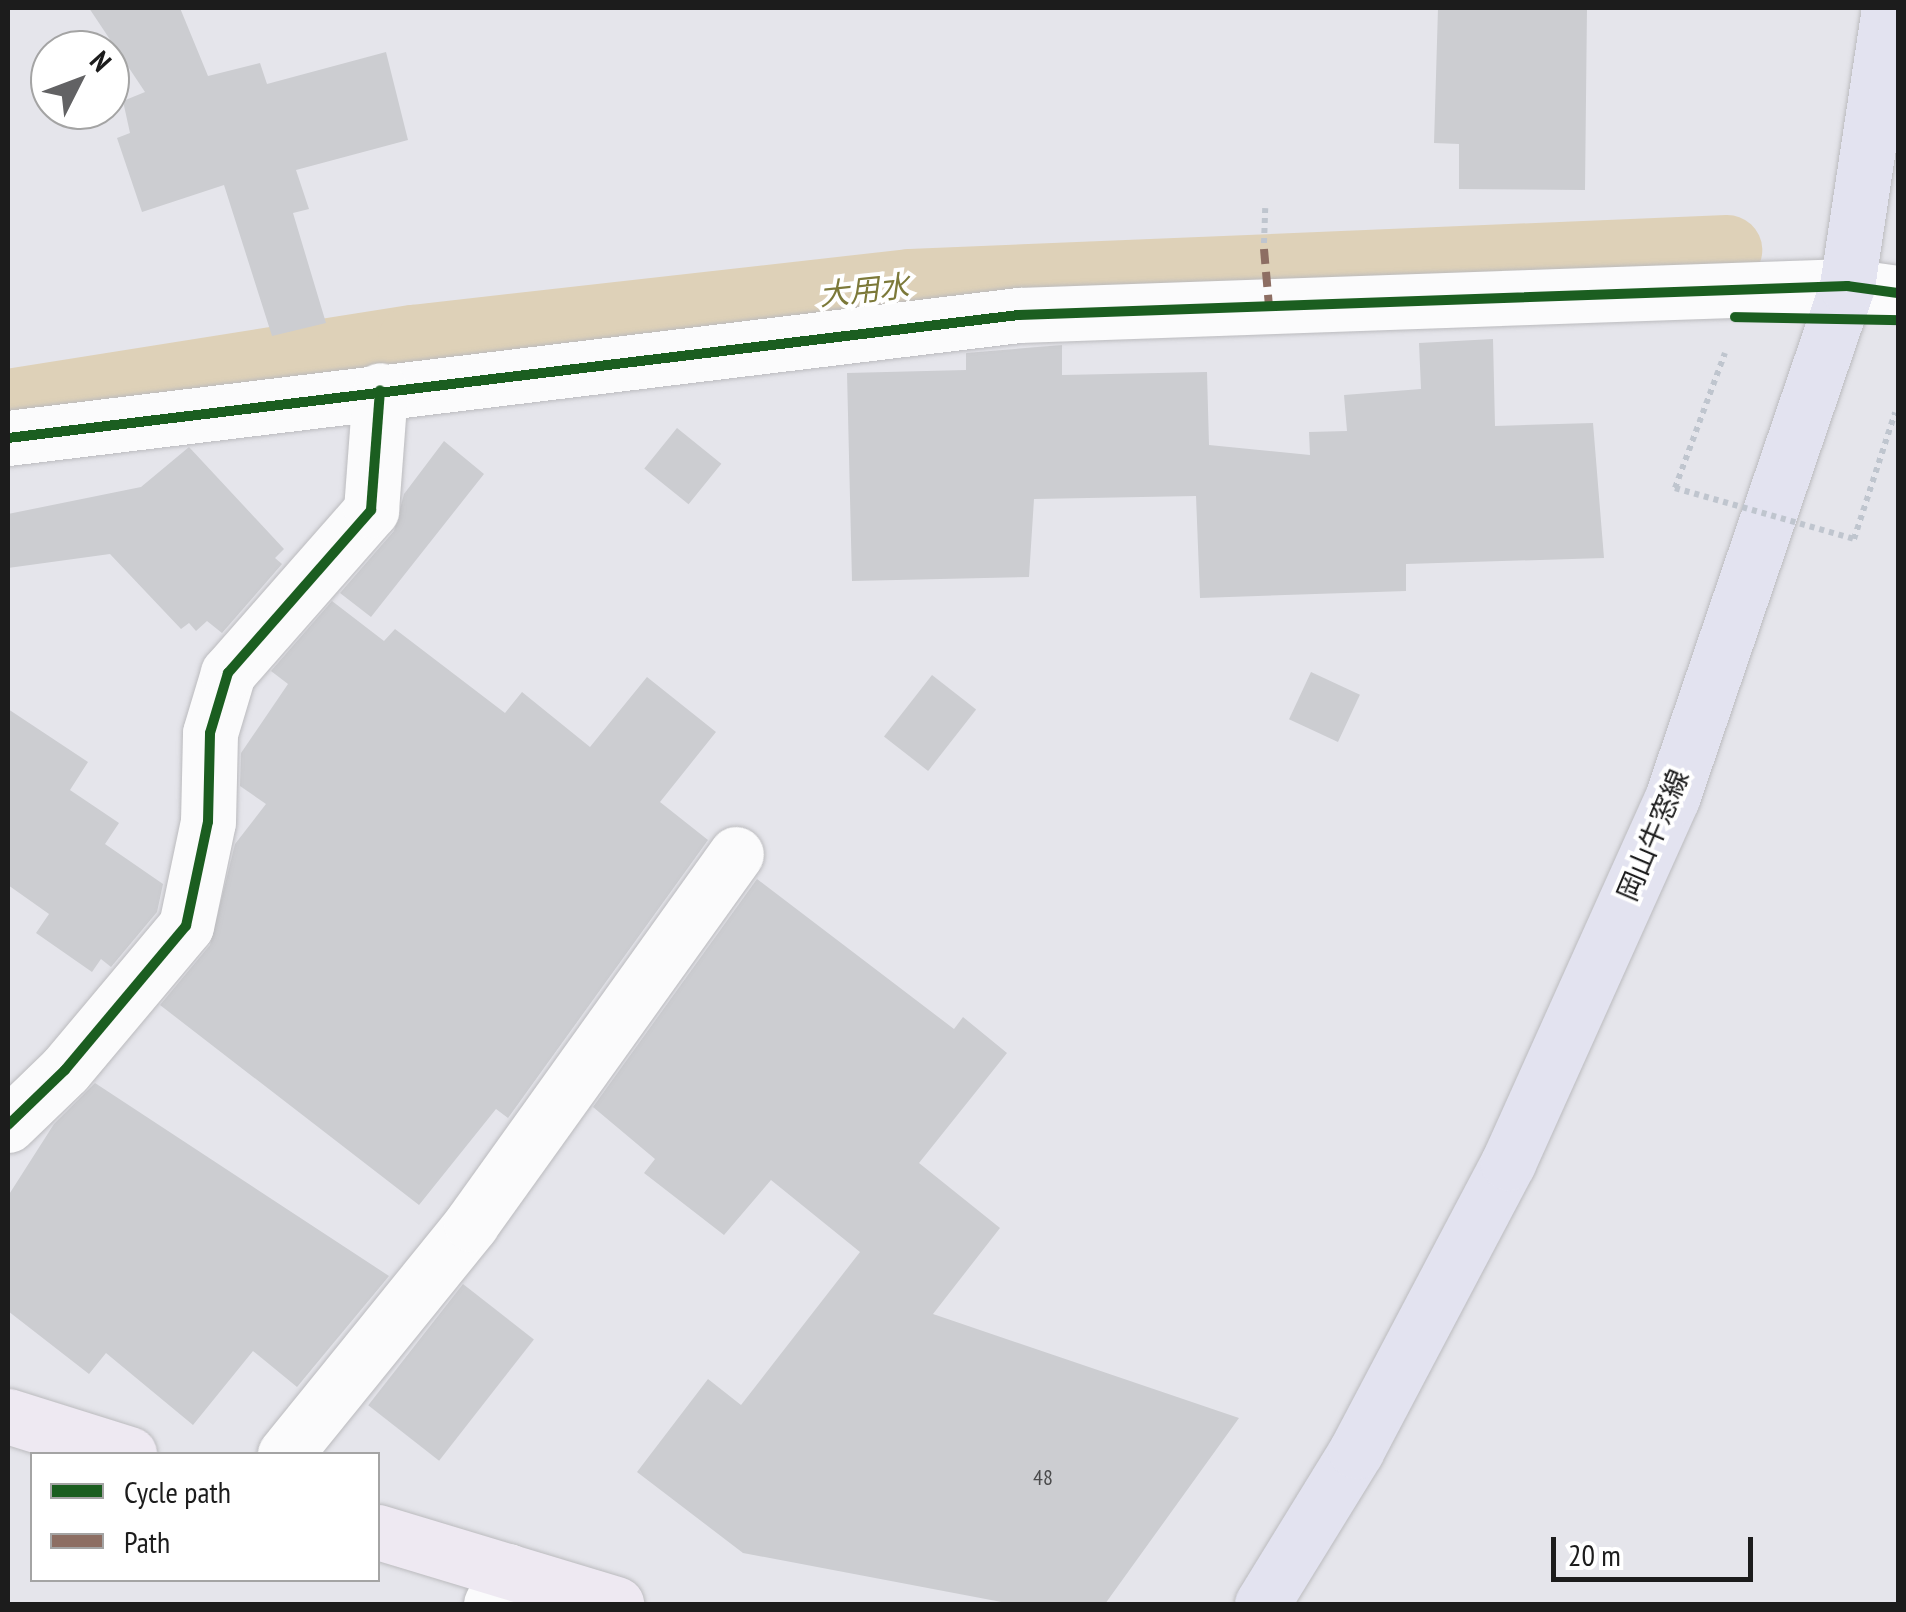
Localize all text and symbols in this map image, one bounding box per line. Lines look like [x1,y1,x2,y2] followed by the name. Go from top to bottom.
[30,30,130,130] north arrow
[82,43,120,79] text: N
[817,267,911,313] water label: 大用水
[1610,764,1696,906] street label: 岡山牛窓線
[30,1452,380,1582] legend
[1033,1465,1053,1491] house number: 48
[124,1472,231,1511] text: Cycle path
[1556,1517,1758,1579] scale bar
[124,1522,170,1561] text: Path
[1568,1535,1621,1574] text: 20 m

